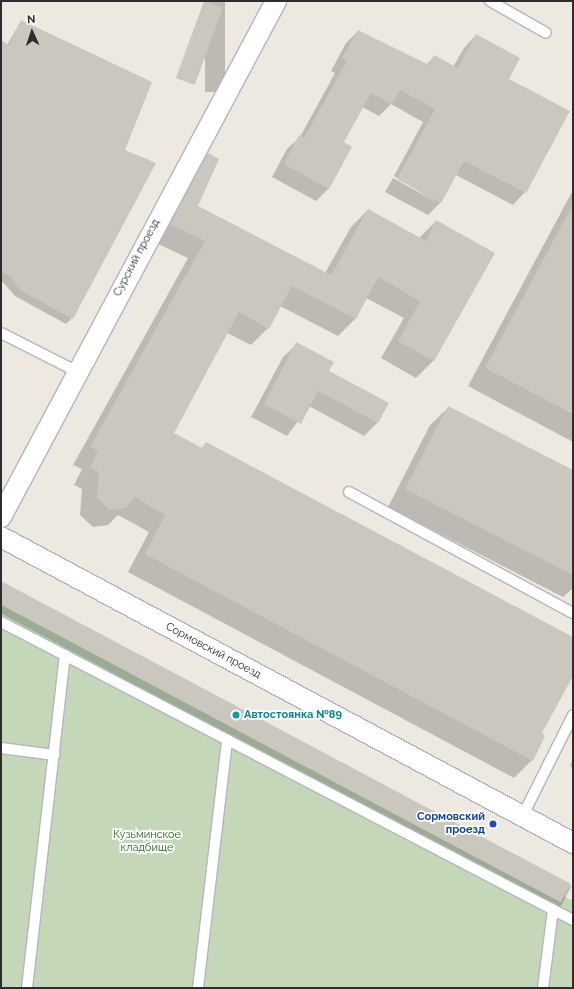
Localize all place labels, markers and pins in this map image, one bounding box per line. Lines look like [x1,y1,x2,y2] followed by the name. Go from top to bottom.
[244,708,342,722] place label: Автостоянка №89
[231,710,241,720] marker: Автостоянка №89
[417,811,485,837] place label: Сормовский проезд
[488,819,498,829] marker: Сормовский проезд

